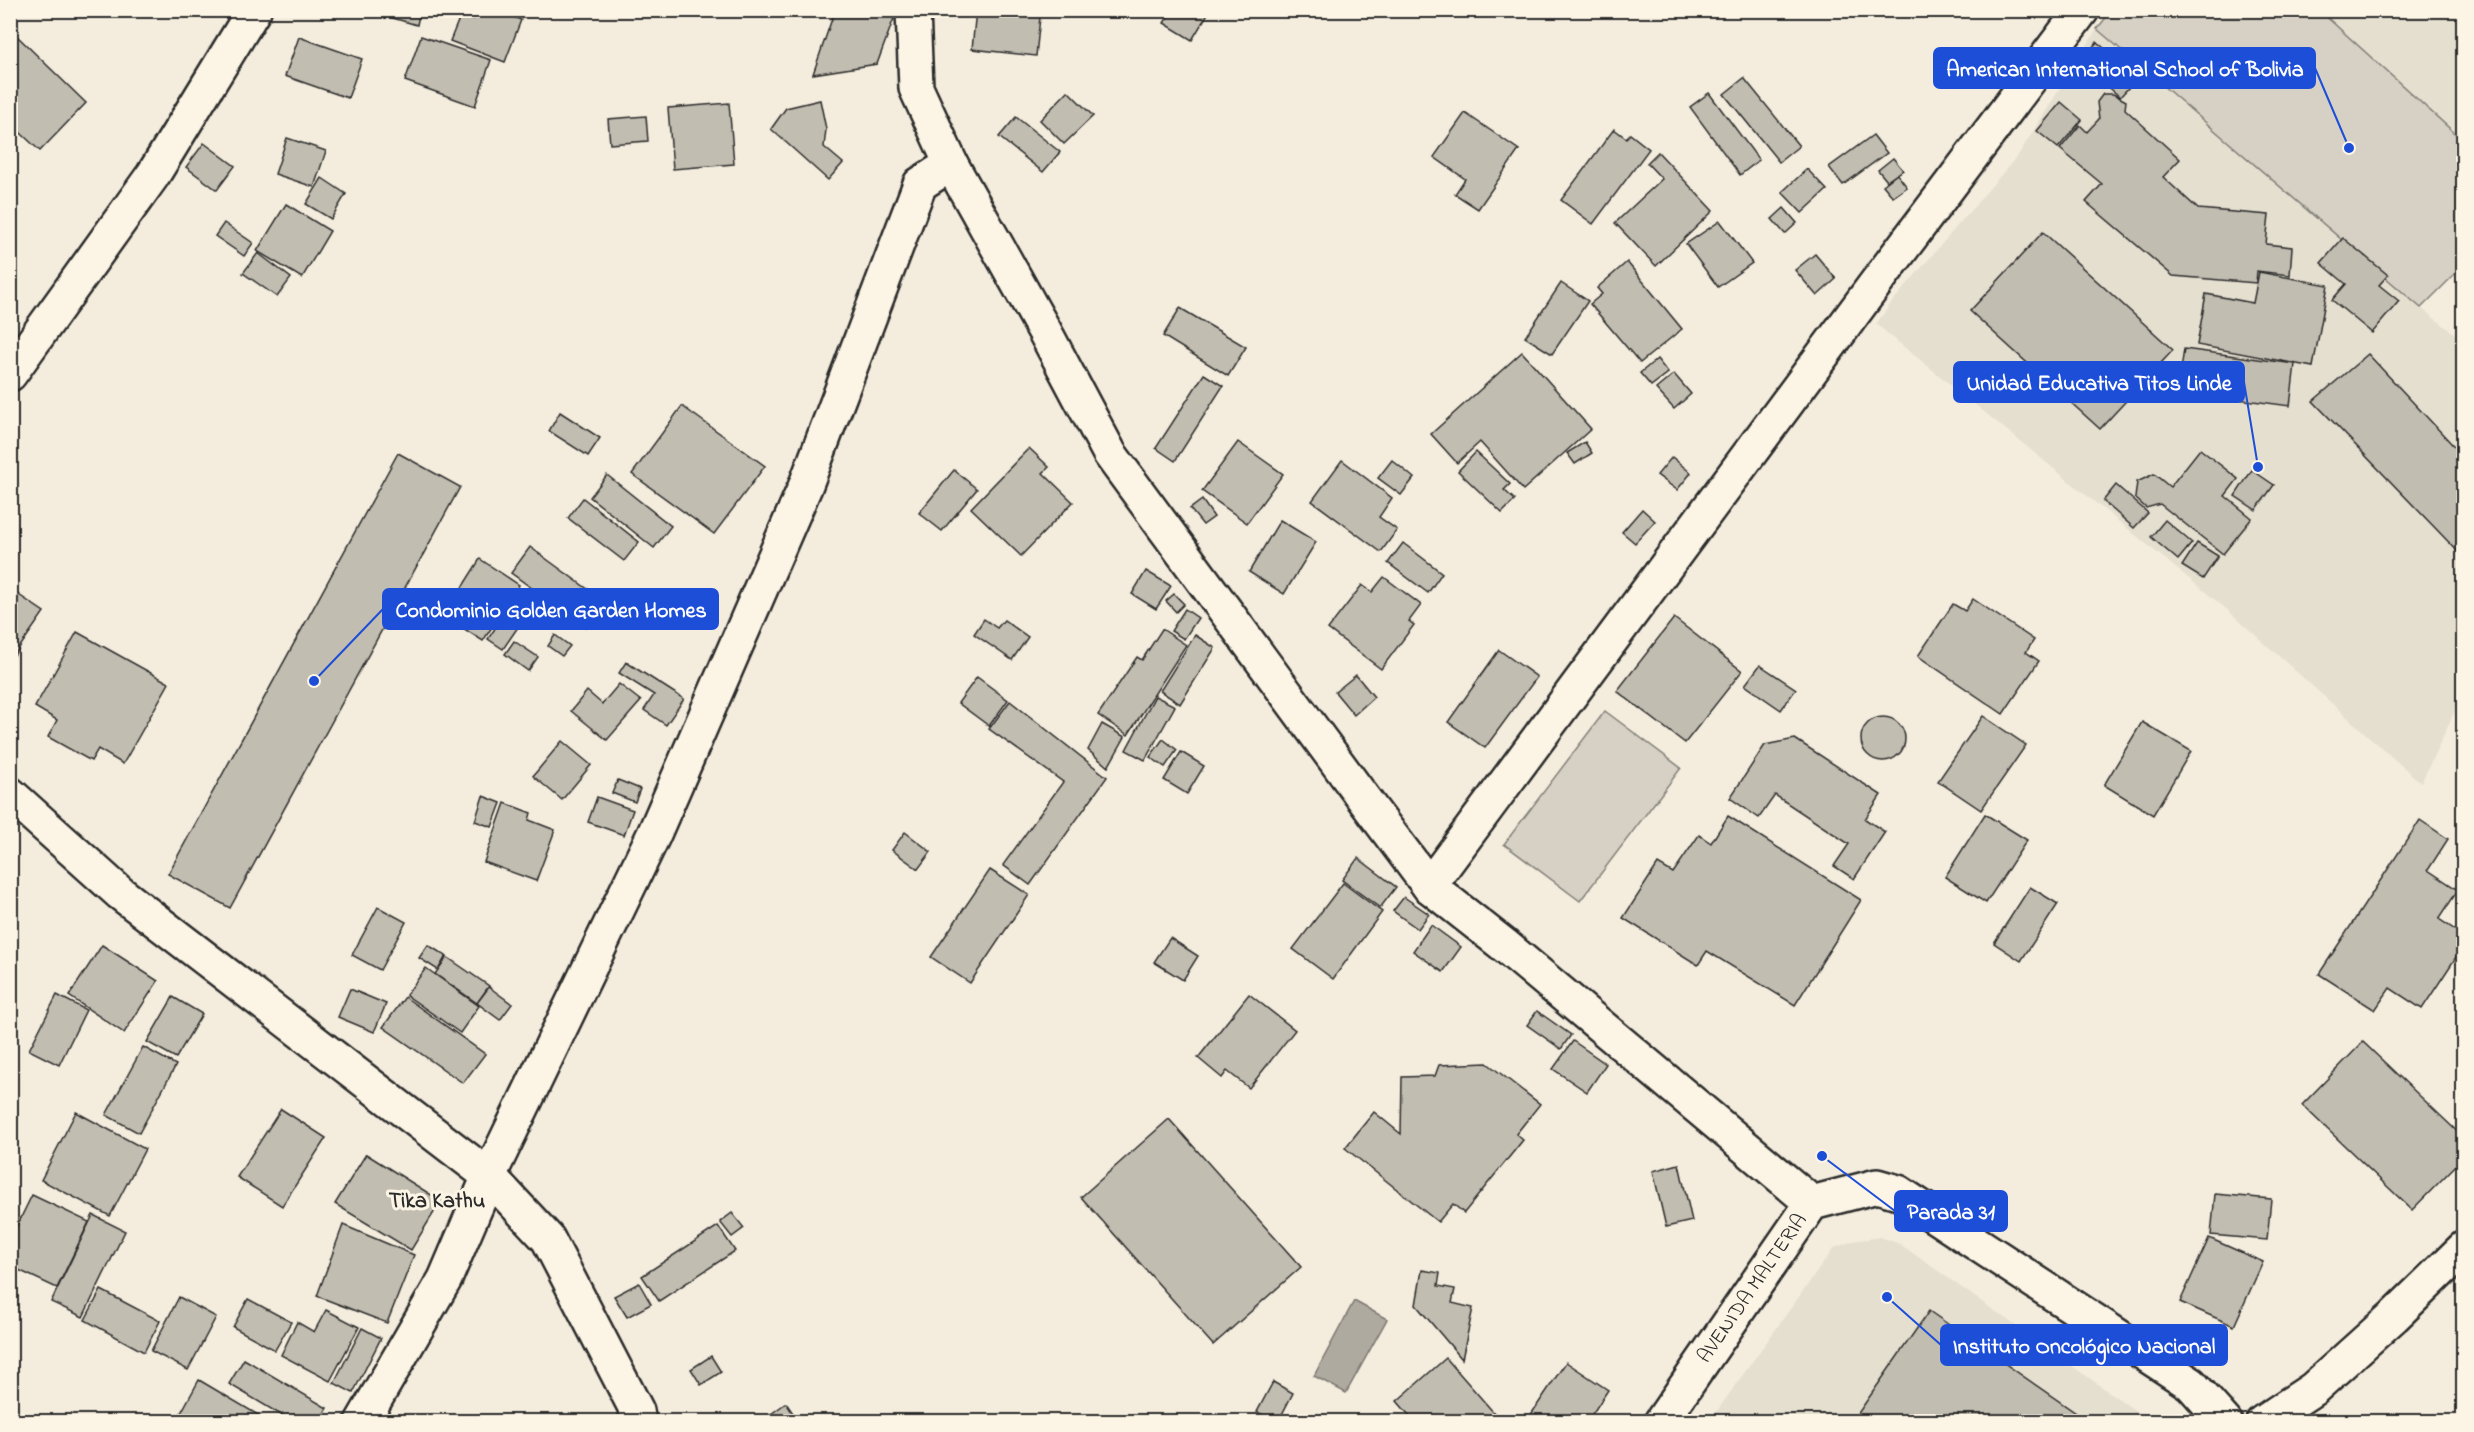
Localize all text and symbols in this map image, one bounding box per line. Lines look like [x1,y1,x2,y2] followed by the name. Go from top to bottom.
[1934,48,2315,88] callout: American International School of Bolivia
[1946,55,2304,87] text: American International School of Bolivia
[1954,362,2244,402] callout: Unidad Educativa Titos Linde
[1966,369,2233,401] text: Unidad Educativa Titos Linde
[383,589,718,629] callout: Condominio Golden Garden Homes
[395,596,707,628] text: Condominio Golden Garden Homes
[389,1186,486,1218] district label: Tika Kathu
[1895,1191,2007,1231] callout: Parada 31
[1907,1198,1995,1230] text: Parada 31
[1691,1208,1815,1370] street label: AVENIDA MALTERIA
[1941,1325,2227,1365] callout: Instituto Oncológico Nacional
[1953,1332,2216,1365] text: Instituto Oncológico Nacional

